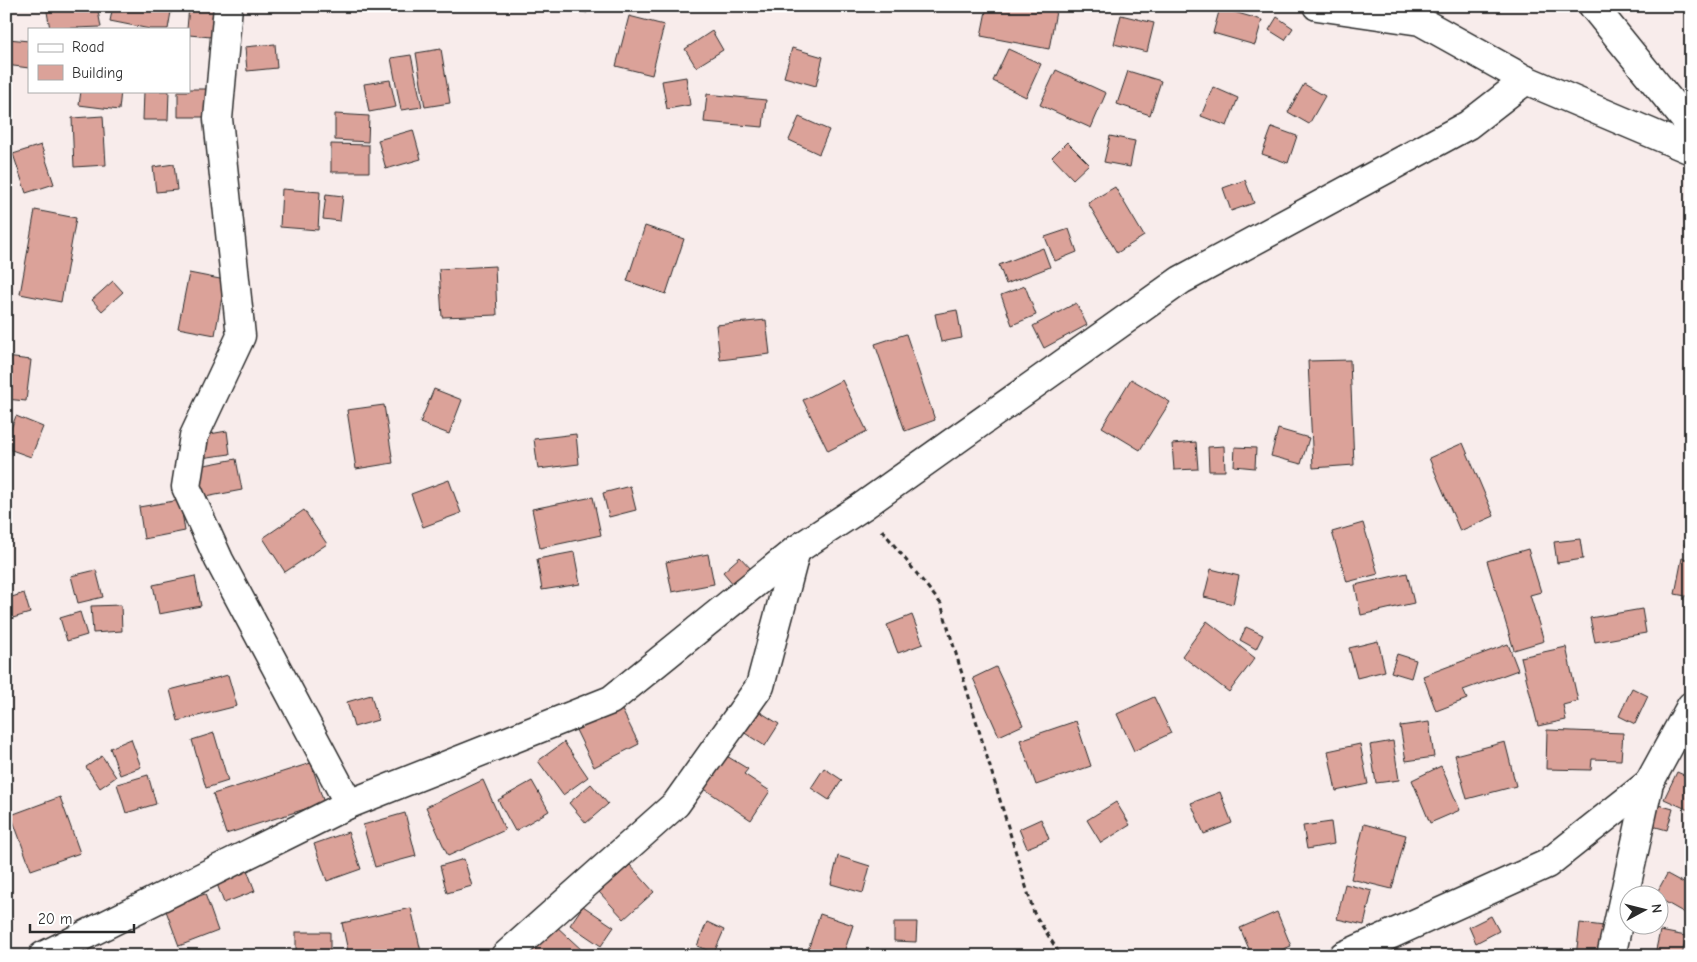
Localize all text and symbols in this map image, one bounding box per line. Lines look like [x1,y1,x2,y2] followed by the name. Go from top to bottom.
[28,28,190,92] legend
[72,38,104,56] text: Road
[72,64,123,82] text: Building
[1620,884,1670,934] north arrow
[30,902,134,934] scale bar
[1647,903,1665,914] text: N
[38,910,72,928] text: 20 m

